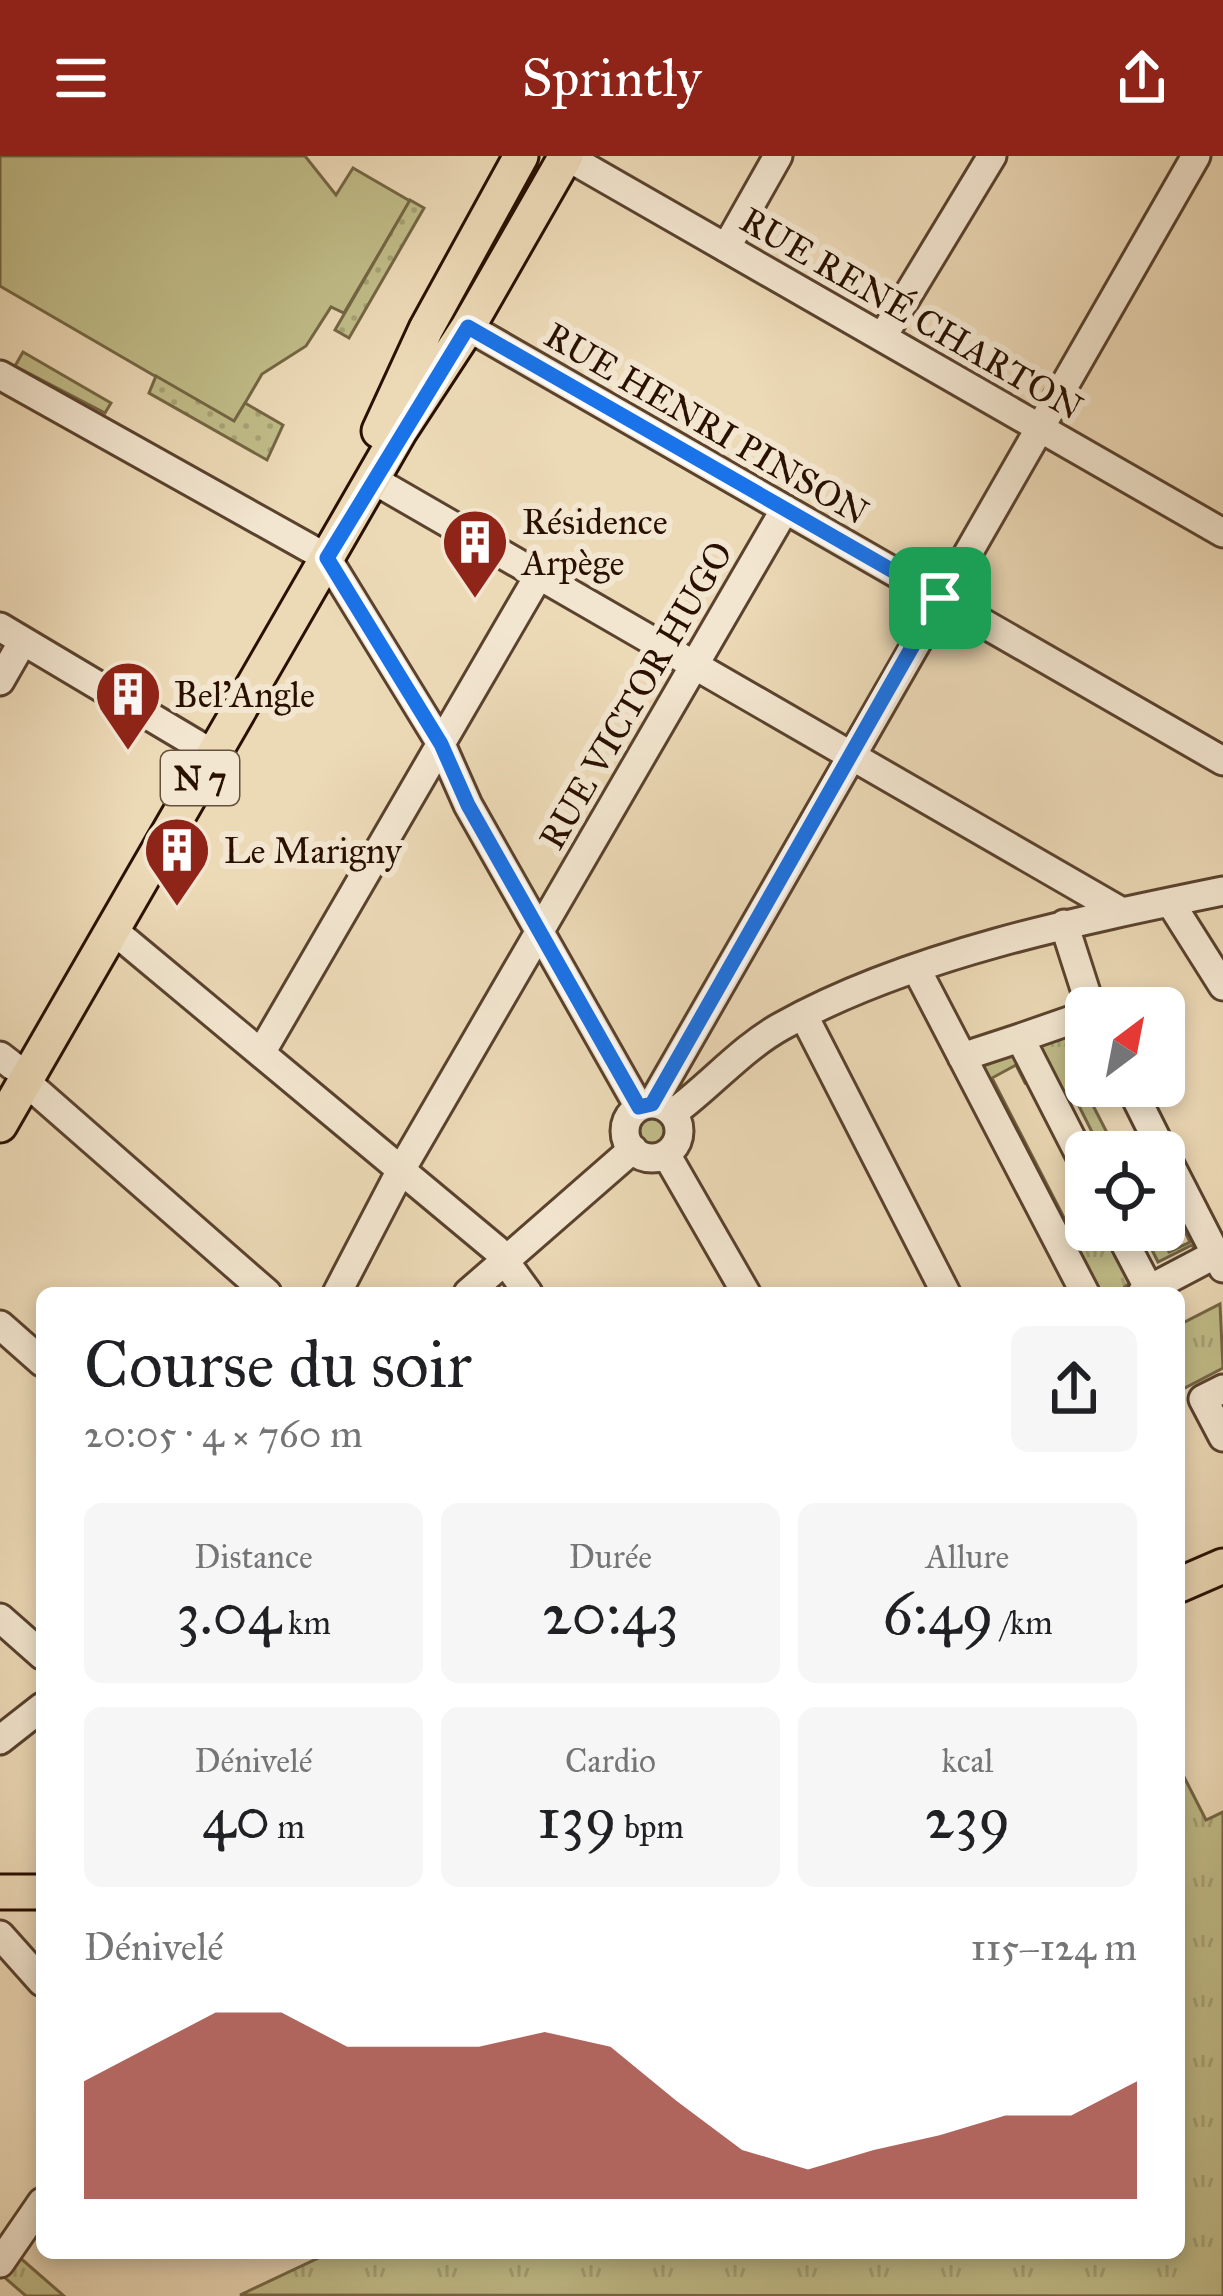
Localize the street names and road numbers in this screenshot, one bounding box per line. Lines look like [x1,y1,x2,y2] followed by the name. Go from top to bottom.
[732,197,1091,430] street label: RUE RENÉ CHARTON
[537,313,876,535] street label: RUE HENRI PINSON
[530,534,742,857] street label: RUE VICTOR HUGO
[161,751,239,805] road number: N 7

